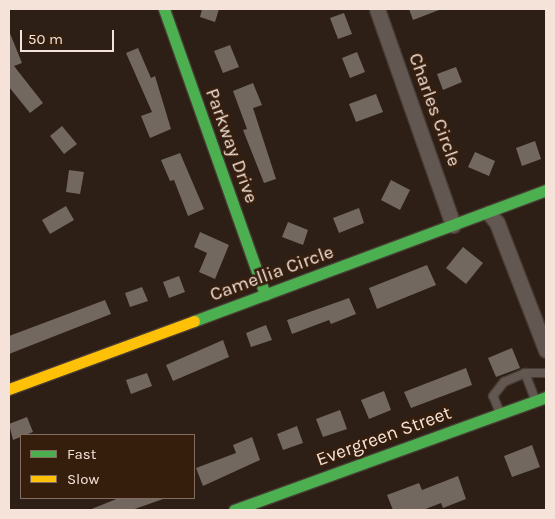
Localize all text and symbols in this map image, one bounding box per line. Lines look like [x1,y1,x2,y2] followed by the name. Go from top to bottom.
[22,20,116,52] scale bar
[28,30,63,48] text: 50 m
[403,50,465,170] street label: Charles Circle
[200,85,262,207] street label: Parkway Drive
[207,241,337,307] street label: Camellia Circle
[313,402,455,472] street label: Evergreen Street
[20,434,195,499] legend
[67,445,96,463] text: Fast
[67,470,99,488] text: Slow

